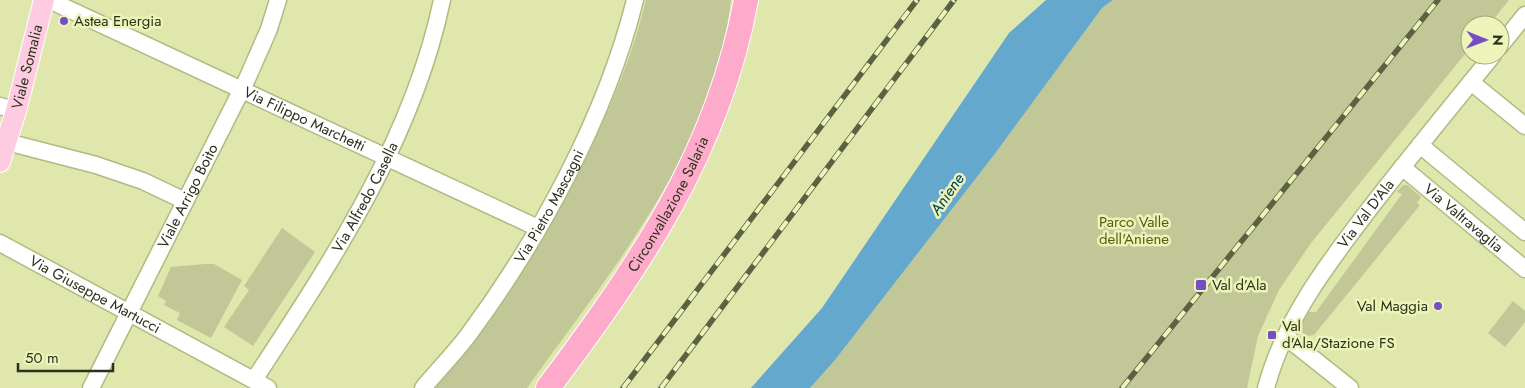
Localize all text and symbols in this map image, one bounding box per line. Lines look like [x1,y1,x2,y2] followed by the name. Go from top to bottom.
[74,10,161,32] place label: Astea Energia
[58,15,70,27] marker: Astea Energia
[1460,15,1510,65] north arrow
[6,22,48,112] street label: Viale Somalia
[1488,34,1508,46] text: N
[240,81,369,157] street label: Via Filippo Marchetti
[622,133,714,276] street label: Circonvallazione Salaria
[326,138,404,257] street label: Via Alfredo Casella
[152,140,224,252] street label: Viale Arrigo Boito
[509,146,589,267] street label: Via Pietro Mascagni
[924,168,970,220] water label: Aniene
[1332,175,1399,253] street label: Via Val D'Ala
[1419,178,1508,258] street label: Via Valtravaglia
[1099,211,1169,250] park label: Parco Valle dell'Aniene
[25,250,165,339] street label: Via Giuseppe Martucci
[1212,274,1267,296] place label: Val d’Ala
[1194,278,1208,292] marker: Val d’Ala
[1357,295,1428,317] place label: Val Maggia
[1432,300,1444,312] marker: Val Maggia
[1282,315,1395,354] place label: Val d'Ala/Stazione FS
[1266,329,1278,341] marker: Val d'Ala/Stazione FS
[18,340,112,372] scale bar
[25,347,59,369] text: 50 m

